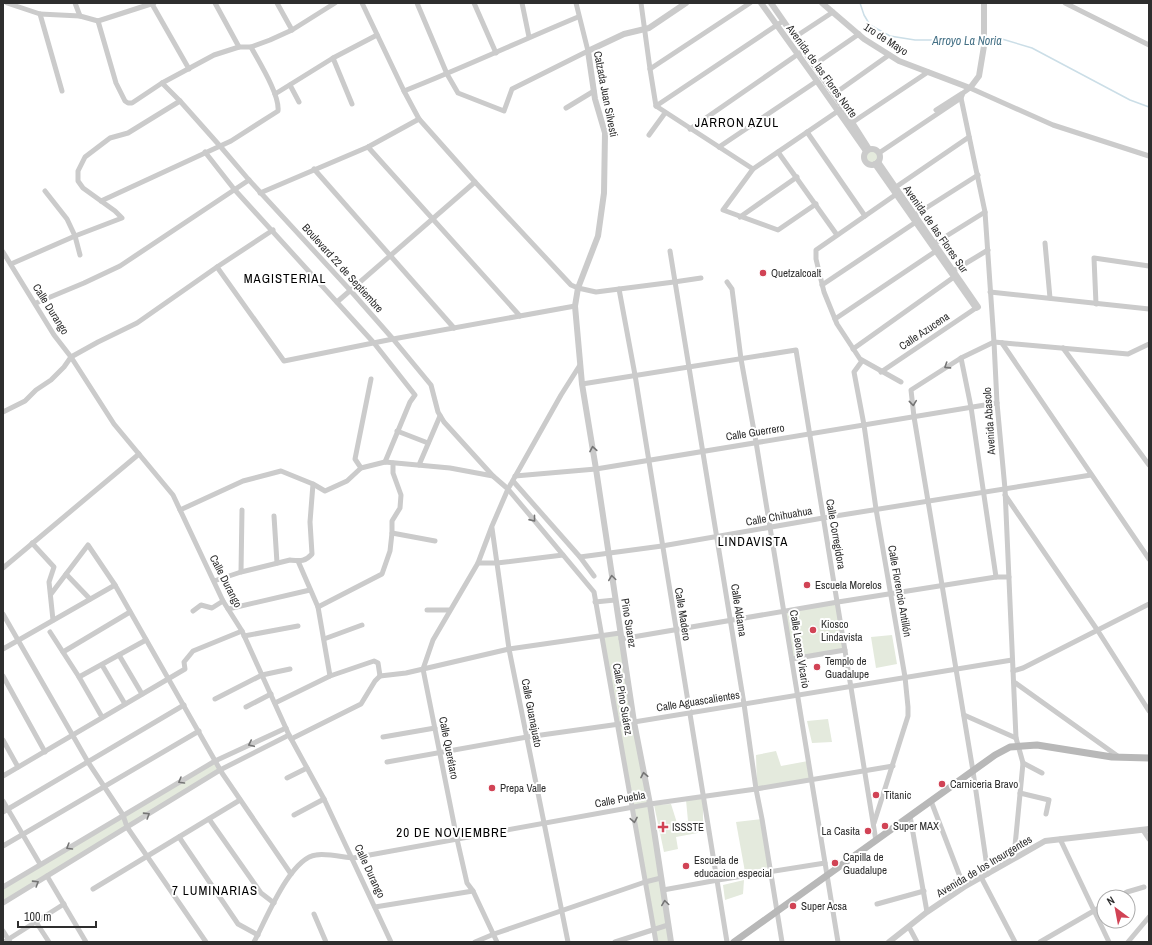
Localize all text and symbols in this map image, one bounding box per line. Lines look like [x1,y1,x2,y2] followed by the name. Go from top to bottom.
[861,19,911,59] street label: 1ro de Mayo
[783,21,860,120] street label: Avenida de las Flores Norte
[931,33,1002,49] water label: Arroyo La Noria
[591,50,621,138] street label: Calzada Juan Silvesti
[695,114,779,131] district label: JARRON AZUL
[900,182,971,275] street label: Avenida de las Flores Sur
[299,221,387,315] street label: Boulevard 22 de Septiembre
[771,266,822,280] place label: Quetzalcoalt
[758,268,768,278] marker: Quetzalcoalt
[244,270,326,287] district label: MAGISTERIAL
[30,281,72,337] street label: Calle Durango
[896,309,952,353] street label: Calle Azucena
[944,362,951,369] one-way arrow
[980,387,998,456] street label: Avenida Abasolo
[908,400,917,406] one-way arrow
[725,420,785,444] street label: Calle Guerrero
[589,446,598,452] one-way arrow
[823,498,849,570] street label: Calle Corregidora
[745,503,813,529] street label: Calle Chihuahua
[529,515,536,522] one-way arrow
[718,533,788,550] district label: LINDAVISTA
[885,544,915,638] street label: Calle Florencio Antillón
[207,552,245,610] street label: Calle Durango
[608,575,617,581] one-way arrow
[815,578,882,592] place label: Escuela Morelos
[802,580,812,590] marker: Escuela Morelos
[728,583,750,637] street label: Calle Aldama
[672,586,694,642] street label: Calle Madero
[618,597,640,649] street label: Pino Suarez
[787,609,813,689] street label: Calle Leona Vicario
[821,617,863,644] place label: Kiosco Lindavista
[808,625,818,635] marker: Kiosco Lindavista
[825,654,869,681] place label: Templo de Guadalupe
[610,662,636,736] street label: Calle Pino Suárez
[812,662,822,672] marker: Templo de Guadalupe
[518,677,546,749] street label: Calle Guanajuato
[655,687,741,715] street label: Calle Aguascalientes
[436,715,462,781] street label: Calle Querétaro
[248,739,255,747] one-way arrow
[640,772,649,778] one-way arrow
[178,776,185,783] one-way arrow
[950,777,1018,791] place label: Carniceria Bravo
[937,779,947,789] marker: Carniceria Bravo
[500,781,546,795] place label: Prepa Valle
[487,783,497,793] marker: Prepa Valle
[594,788,646,810] street label: Calle Puebla
[884,788,912,802] place label: Titanic
[871,790,881,800] marker: Titanic
[143,812,150,820] one-way arrow
[630,817,638,823] one-way arrow
[893,819,939,833] place label: Super MAX
[672,820,704,834] place label: ISSSTE
[657,821,669,833] marker: ISSSTE
[880,821,890,831] marker: Super MAX
[396,824,508,841] district label: 20 DE NOVIEMBRE
[821,824,860,838] place label: La Casita
[863,826,873,836] marker: La Casita
[933,832,1035,901] street label: Avenida de los Insurgentes
[66,842,73,849] one-way arrow
[351,842,389,900] street label: Calle Durango
[843,850,887,877] place label: Capilla de Guadalupe
[694,853,772,880] place label: Escuela de educacion especial
[830,858,840,868] marker: Capilla de Guadalupe
[681,861,691,871] marker: Escuela de educacion especial
[32,880,39,887] one-way arrow
[172,882,258,899] district label: 7 LUMINARIAS
[1096,889,1136,929] north arrow
[1104,893,1117,908] text: N
[801,899,847,913] place label: Super Acsa
[661,900,670,906] one-way arrow
[788,901,798,911] marker: Super Acsa
[18,903,96,929] scale bar
[24,909,51,925] text: 100 m

